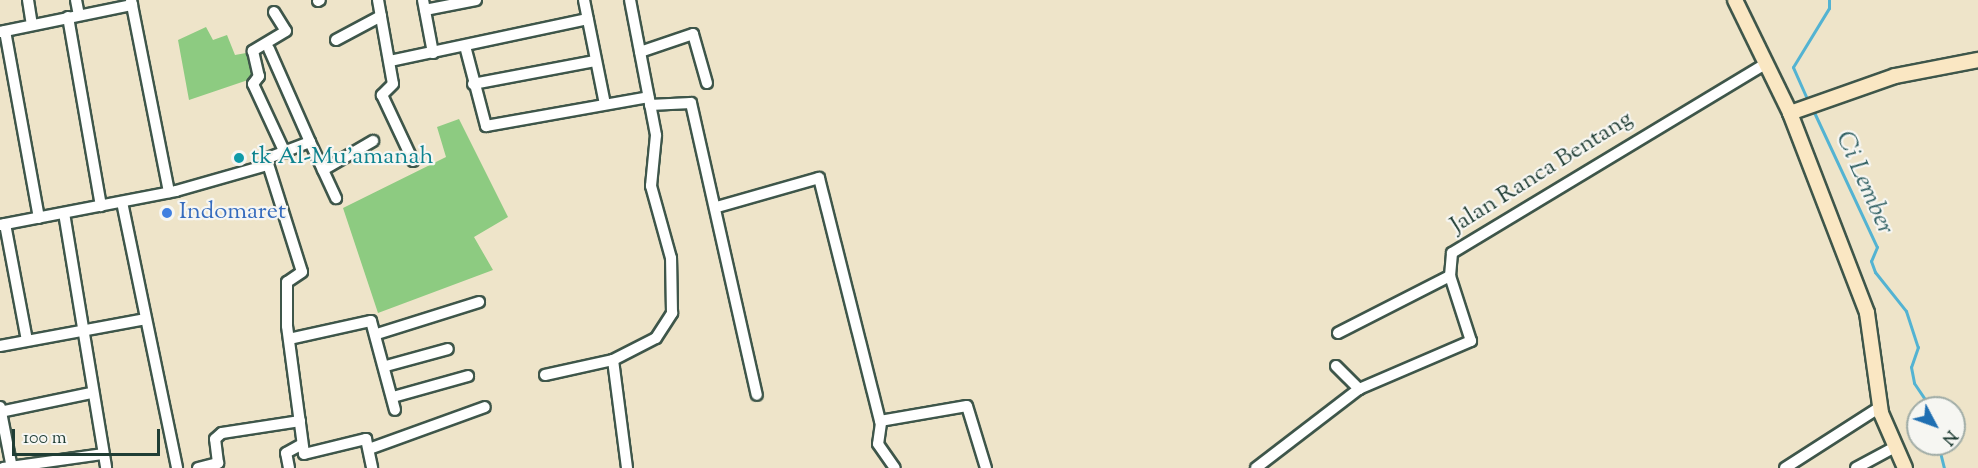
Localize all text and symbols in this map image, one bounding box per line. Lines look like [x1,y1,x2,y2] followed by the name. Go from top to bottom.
[1446,105,1638,241] street label: Jalan Ranca Bentang
[1828,127,1900,239] water label: Ci Lember
[251,144,434,172] place label: tk Al-Mu'amanah
[232,151,246,165] marker: tk Al-Mu'amanah
[179,199,286,227] place label: Indomaret
[160,206,174,220] marker: Indomaret
[1906,396,1966,456] north arrow
[15,417,164,455] scale bar
[1936,424,1961,449] text: N
[23,426,67,452] text: 100 m

